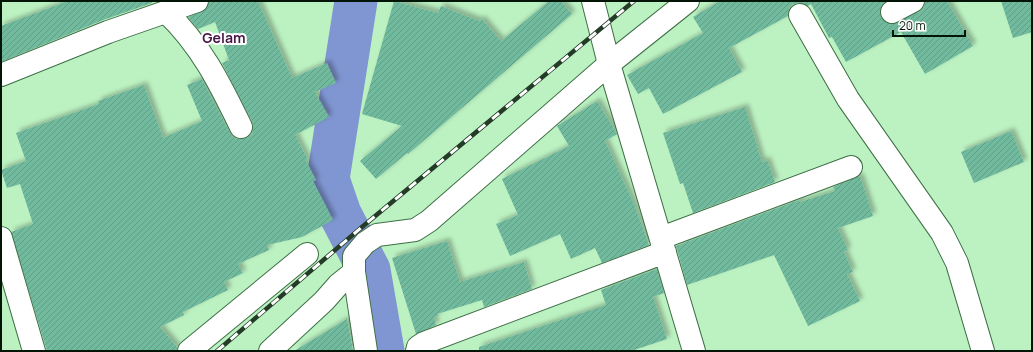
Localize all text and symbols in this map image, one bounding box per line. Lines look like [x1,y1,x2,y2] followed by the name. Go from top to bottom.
[893,12,965,38] scale bar
[899,17,926,34] text: 20 m
[202,28,246,47] district label: Gelam

